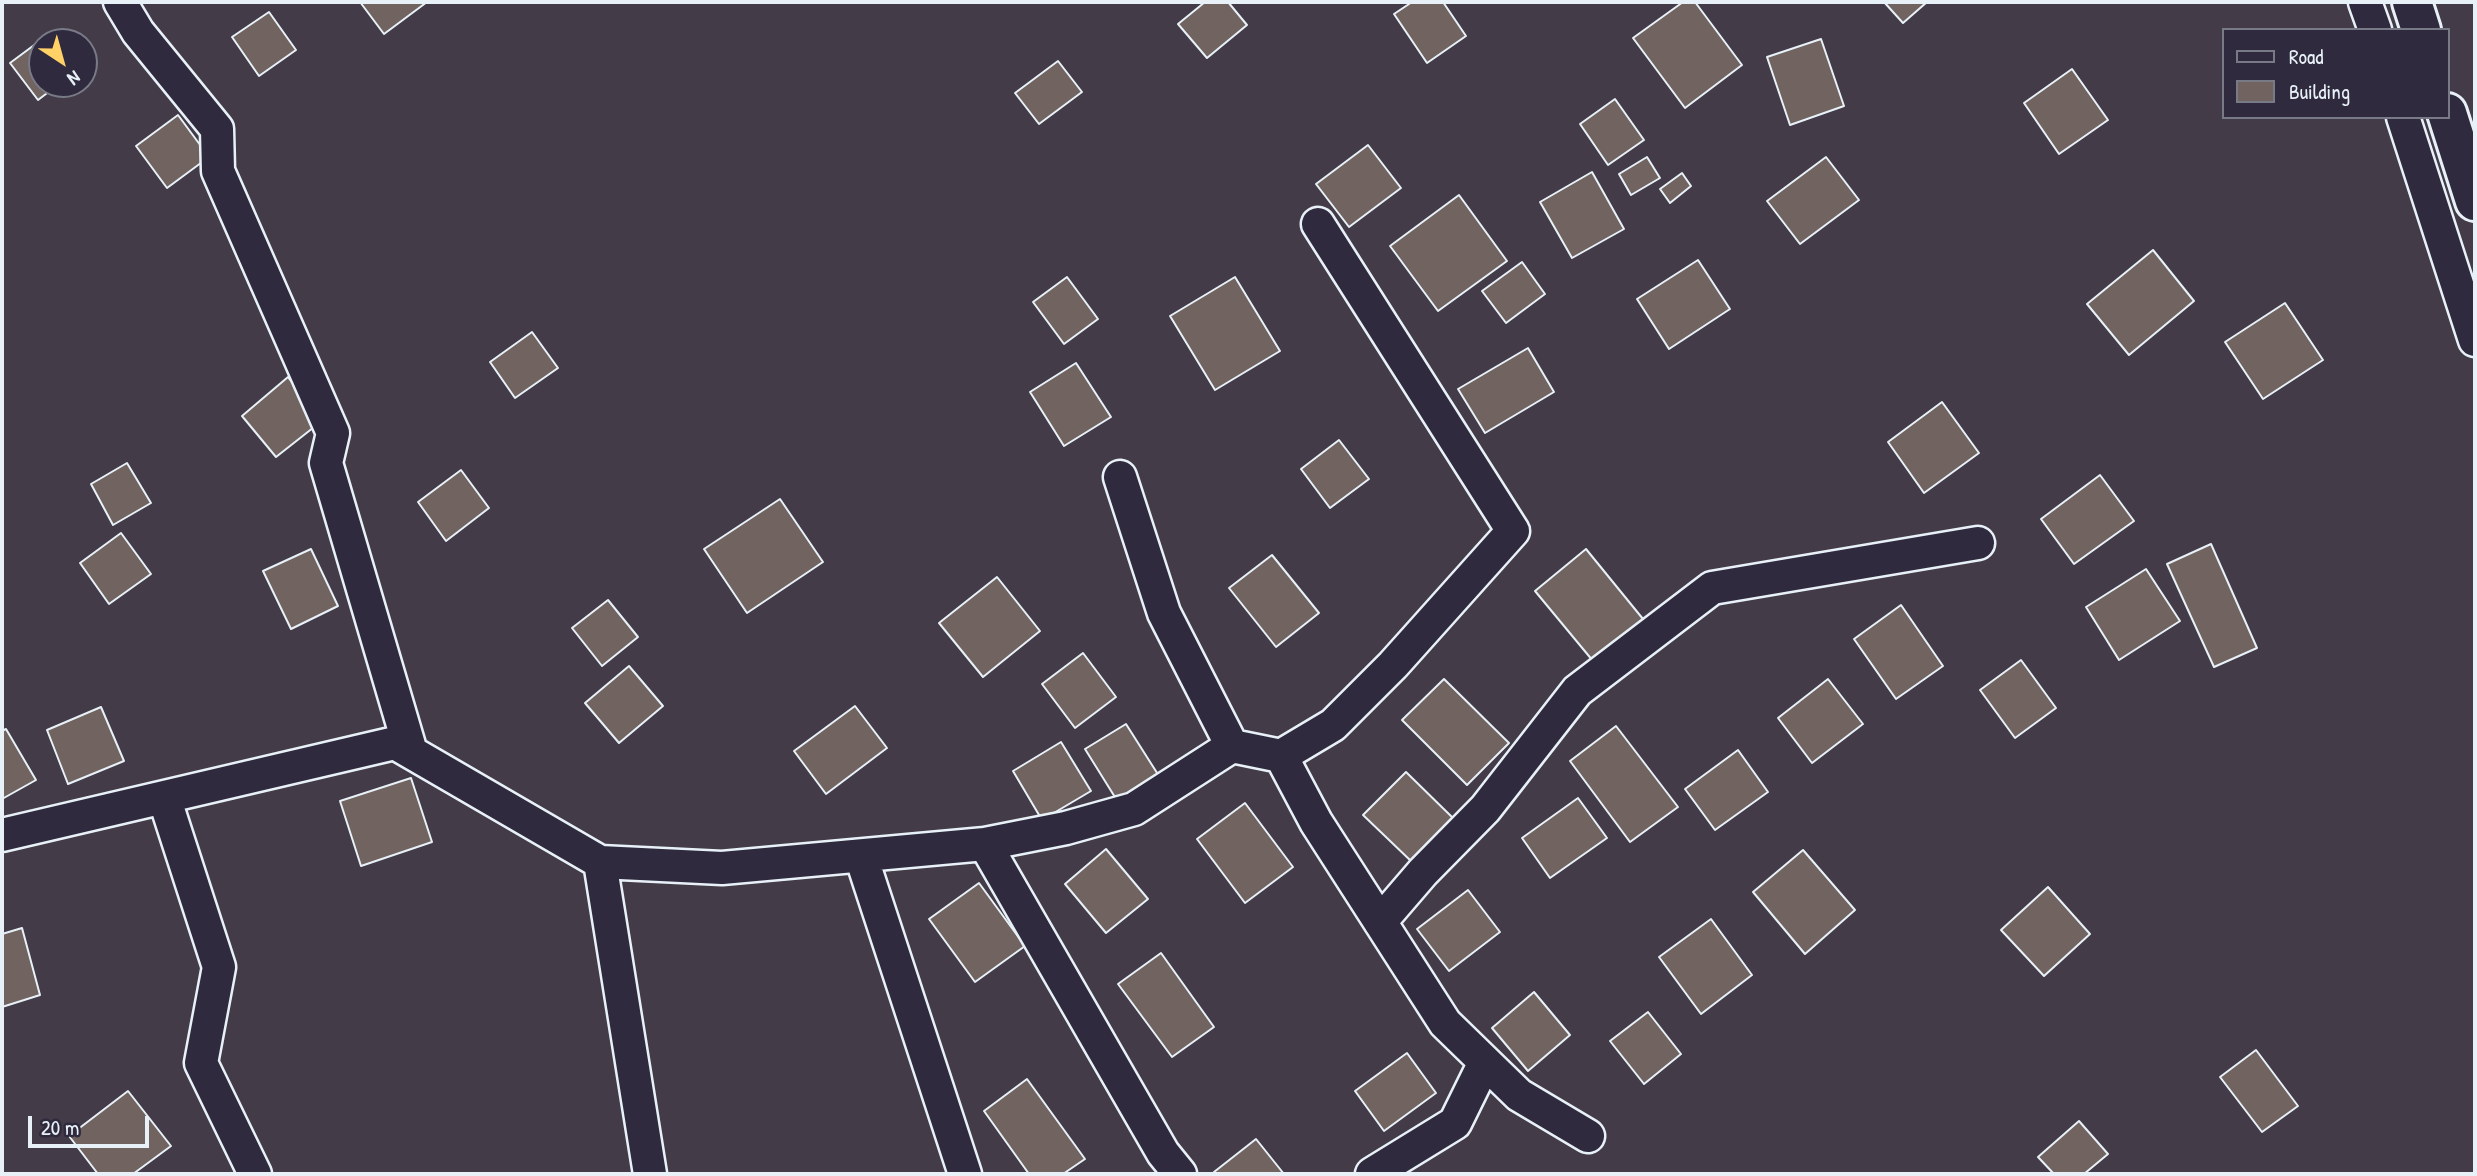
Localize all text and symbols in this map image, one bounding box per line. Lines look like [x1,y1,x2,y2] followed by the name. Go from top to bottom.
[28,28,98,98] north arrow
[2222,28,2449,119] legend
[2289,42,2323,71] text: Road
[62,65,86,92] text: N
[2289,77,2350,106] text: Building
[32,1102,152,1146] scale bar
[41,1113,79,1142] text: 20 m

